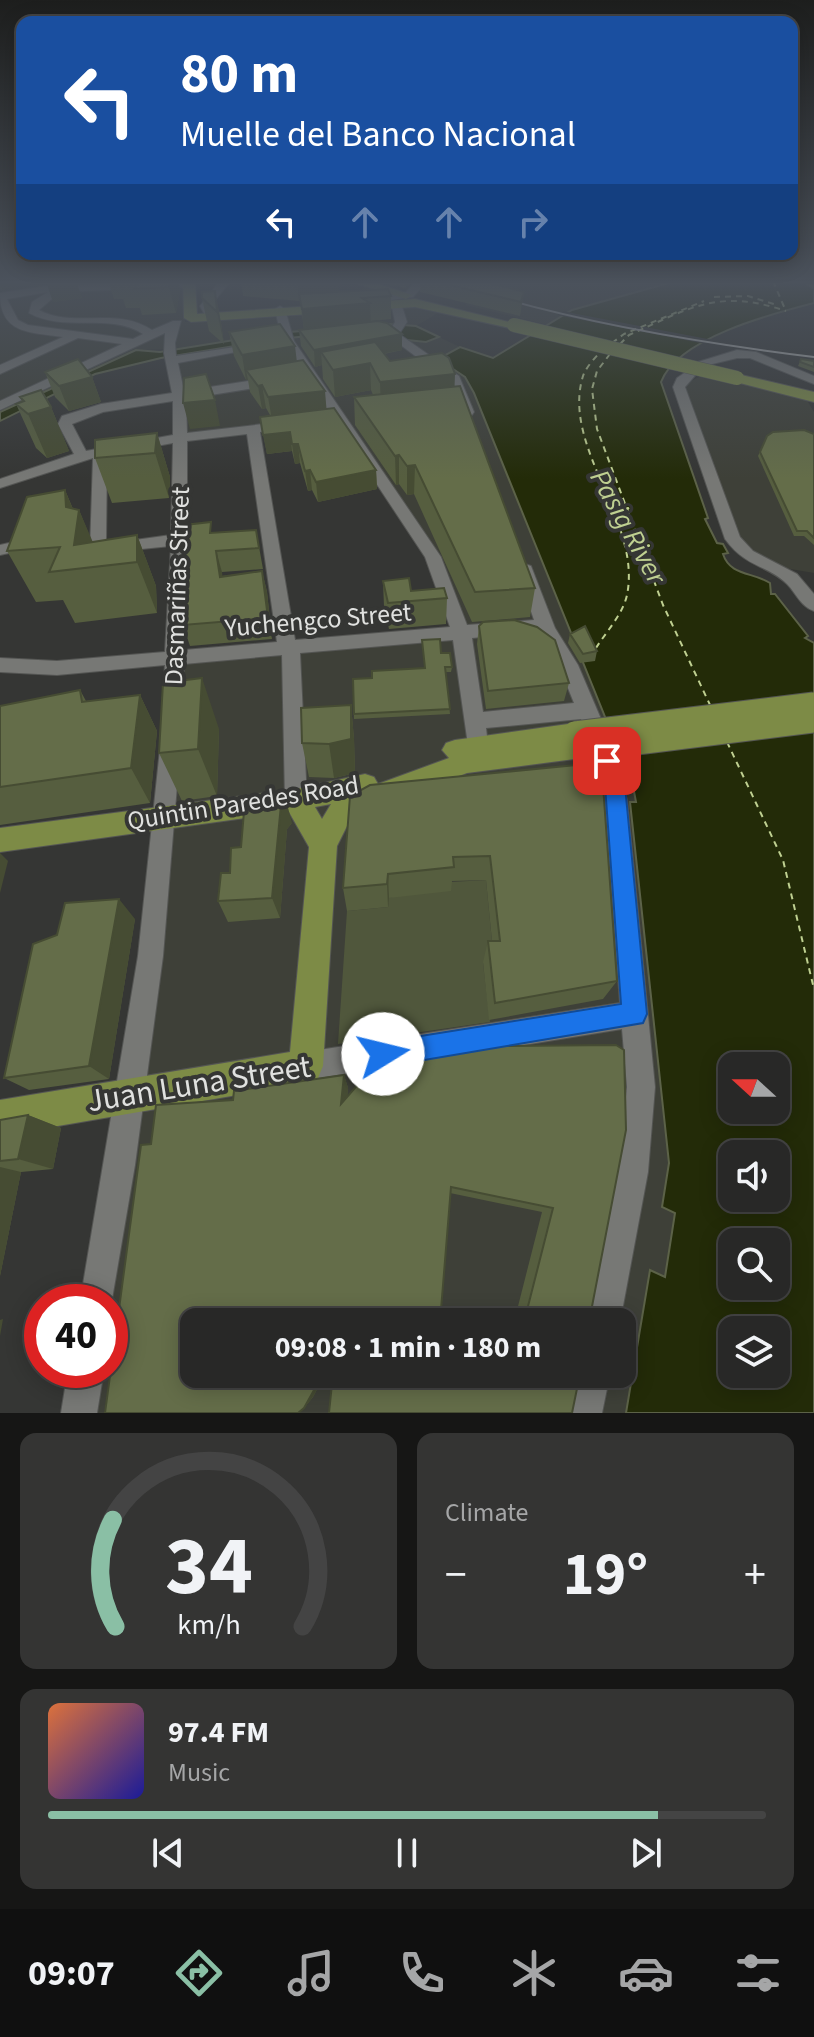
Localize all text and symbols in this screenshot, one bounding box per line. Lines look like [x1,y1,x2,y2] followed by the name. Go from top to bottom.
[180,35,298,114] text: 80 m
[48,48,152,152] icon: left
[180,109,576,160] text: Muelle del Banco Nacional
[259,200,303,244] icon: left
[343,200,387,244] icon: ahead
[427,200,471,244] icon: ahead
[511,200,555,244] icon: right
[580,462,677,593] water label: Pasig River
[155,486,199,686] street label: Dasmariñas Street
[222,593,413,647] street label: Yuchengco Street
[573,727,641,795] pin
[585,739,629,783] icon: arrive
[124,766,362,840] street label: Quintin Paredes Road
[341,1012,425,1096] position arrow
[84,1044,314,1124] street label: Juan Luna Street
[718,1052,790,1124] north arrow
[718,1052,790,1388] map controls
[718,1140,790,1212] button: sound
[718,1228,790,1300] button: search
[24,1284,128,1388] speed limit sign: 40
[718,1316,790,1388] button: layers
[275,1326,541,1369] text: 09:08 · 1 min · 180 m
[445,1494,529,1531] text: Climate
[165,1508,252,1626] text: 34
[563,1533,648,1618] text: 19°
[445,1544,467,1607] text: −
[744,1544,766,1607] text: +
[177,1605,240,1645] text: km/h
[168,1711,269,1754] text: 97.4 FM
[168,1754,230,1791] text: Music
[146,1831,190,1875] icon: previous
[385,1831,429,1875] icon: pause
[624,1831,668,1875] icon: next
[171,1945,227,2001] icon: directions
[283,1945,339,2001] icon: music
[394,1945,450,2001] icon: phone
[506,1945,562,2001] icon: climate
[618,1945,674,2001] icon: car
[730,1945,786,2001] icon: filters
[28,1948,115,1999] text: 09:07

